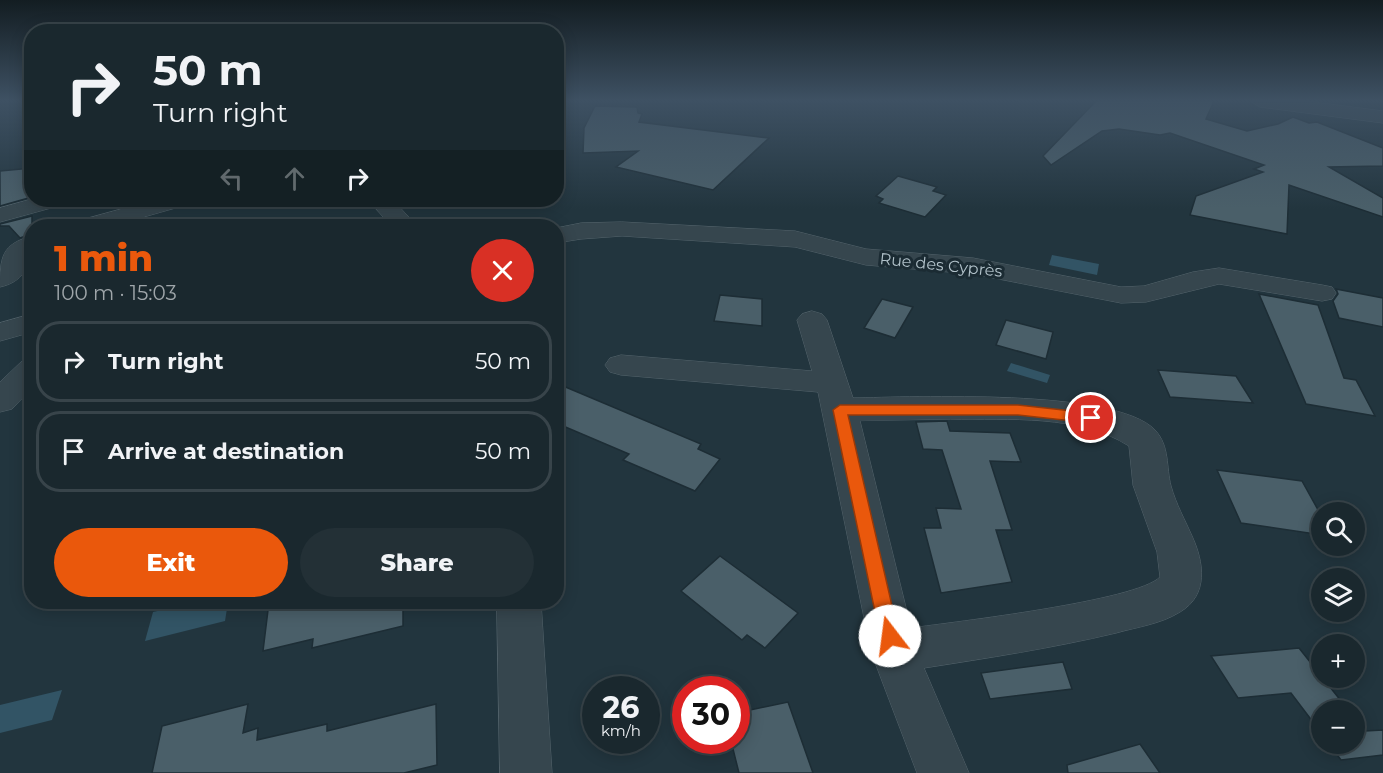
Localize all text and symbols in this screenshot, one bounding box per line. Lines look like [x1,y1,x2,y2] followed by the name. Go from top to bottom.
[153,44,262,96] text: 50 m
[54,48,132,126] icon: right
[153,96,288,129] text: Turn right
[215,162,248,195] icon: left
[278,162,311,195] icon: ahead
[341,162,374,195] icon: right
[54,236,153,280] text: 1 min
[471,239,534,302] button: close
[879,249,1003,281] street label: Rue des Cyprès
[54,281,177,305] text: 100 m · 15:03
[57,345,90,378] icon: right
[108,348,223,375] text: Turn right
[475,348,531,375] text: 50 m
[1065,392,1116,443] pin
[1074,401,1107,434] icon: arrive
[57,435,90,468] icon: arrive
[108,438,344,465] text: Arrive at destination
[475,438,531,465] text: 50 m
[1311,502,1365,754] map controls
[1311,502,1365,556] button: search
[54,528,288,597] button: Exit
[300,528,534,597] button: Share
[1311,568,1365,622] button: layers
[858,604,922,668] position arrow
[1311,634,1365,688] button: +
[672,676,750,754] speed limit sign: 30
[603,689,639,726] text: 26
[1311,700,1365,754] button: −
[601,721,641,740] text: km/h

